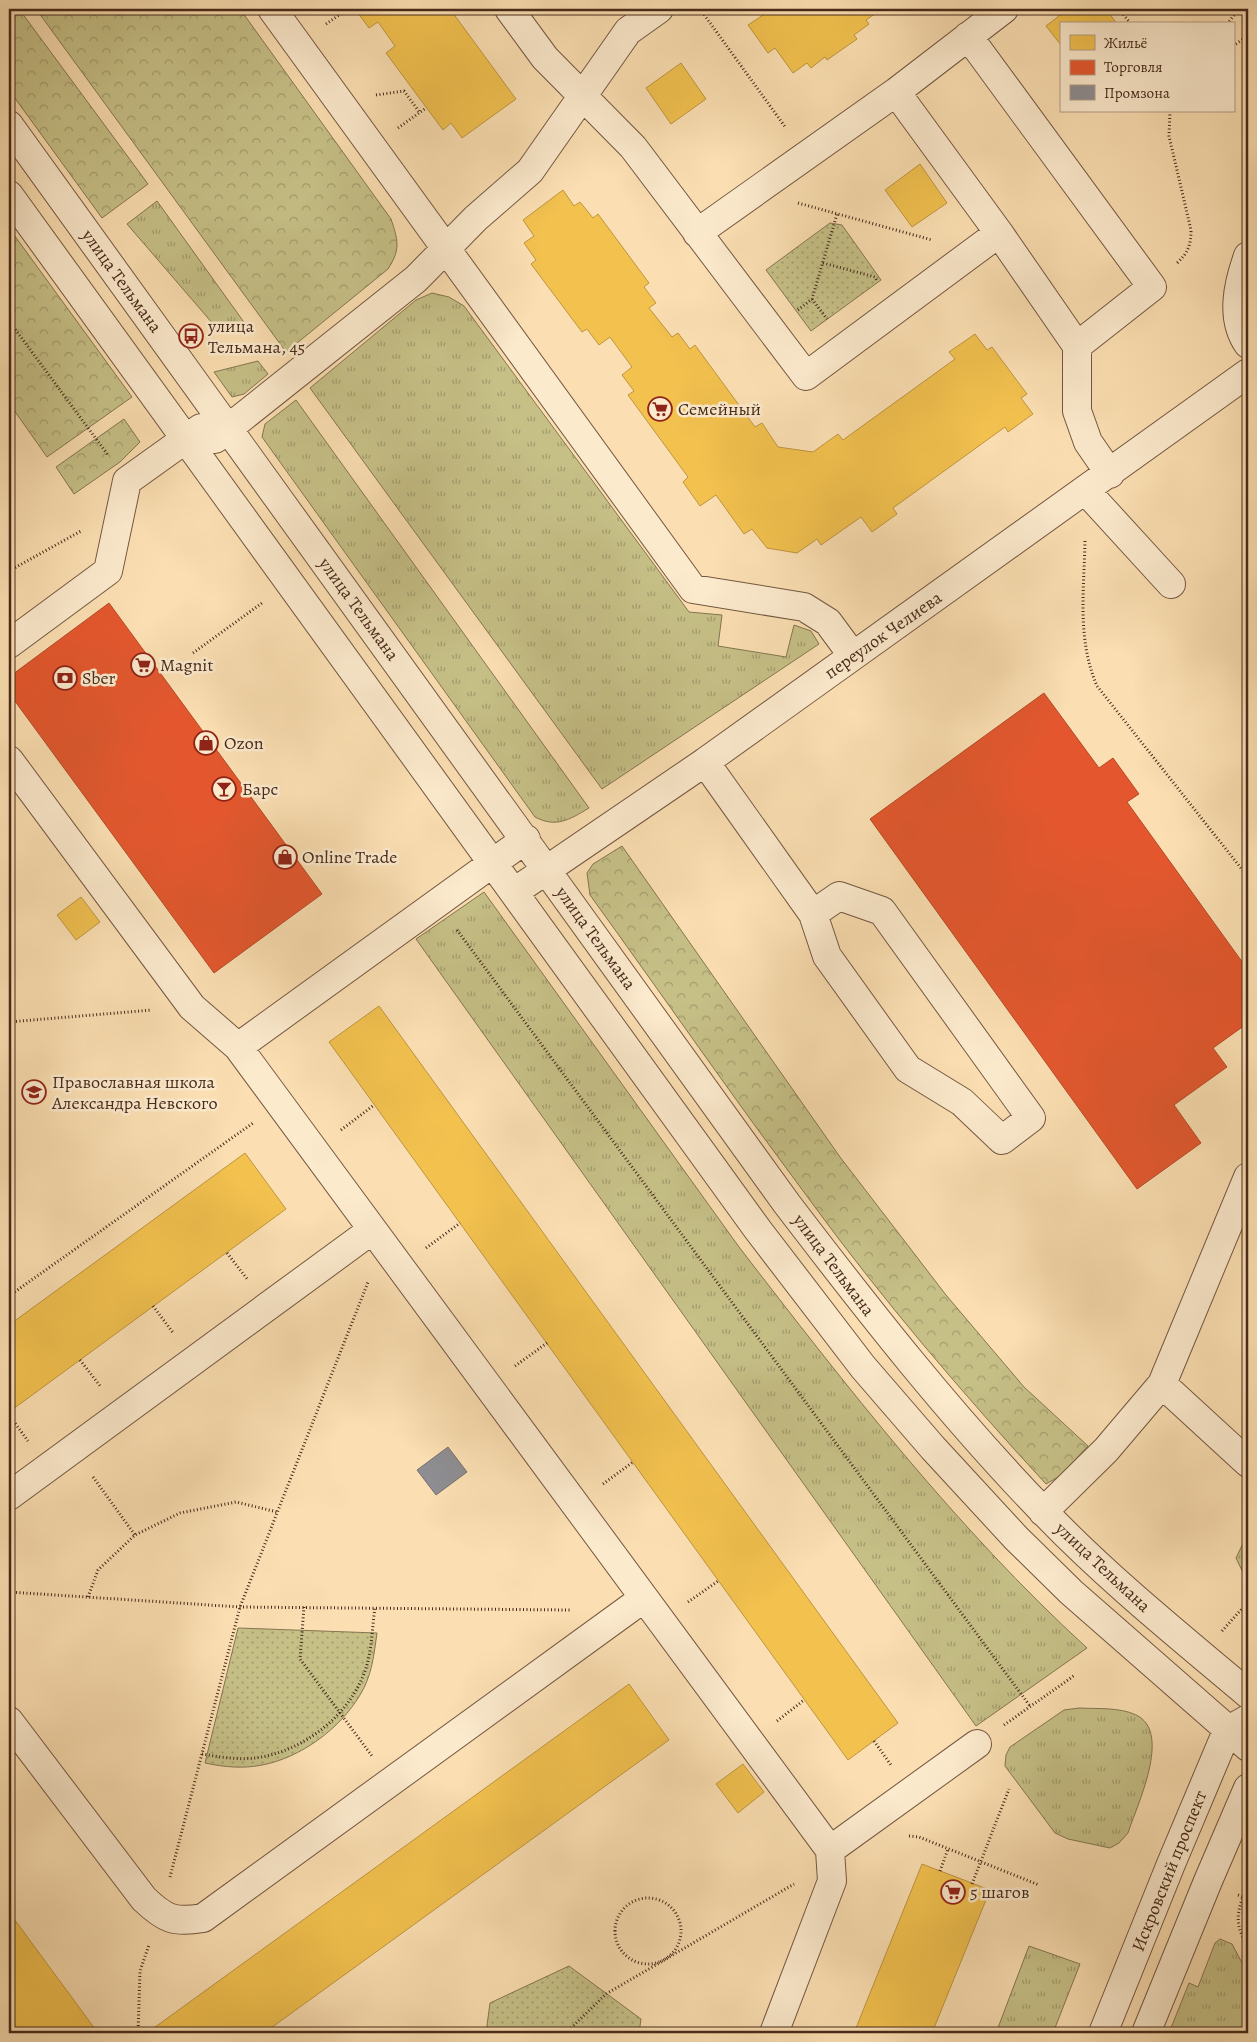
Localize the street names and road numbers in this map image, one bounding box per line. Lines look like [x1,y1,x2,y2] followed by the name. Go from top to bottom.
[76,224,168,338] street label: улица Тельмана
[313,552,405,666] street label: улица Тельмана
[819,585,947,685] street label: переулок Челиева
[550,881,642,995] street label: улица Тельмана
[787,1208,881,1322] street label: улица Тельмана
[1049,1516,1156,1618] street label: улица Тельмана
[1126,1787,1212,1955] street label: Искровский проспект

